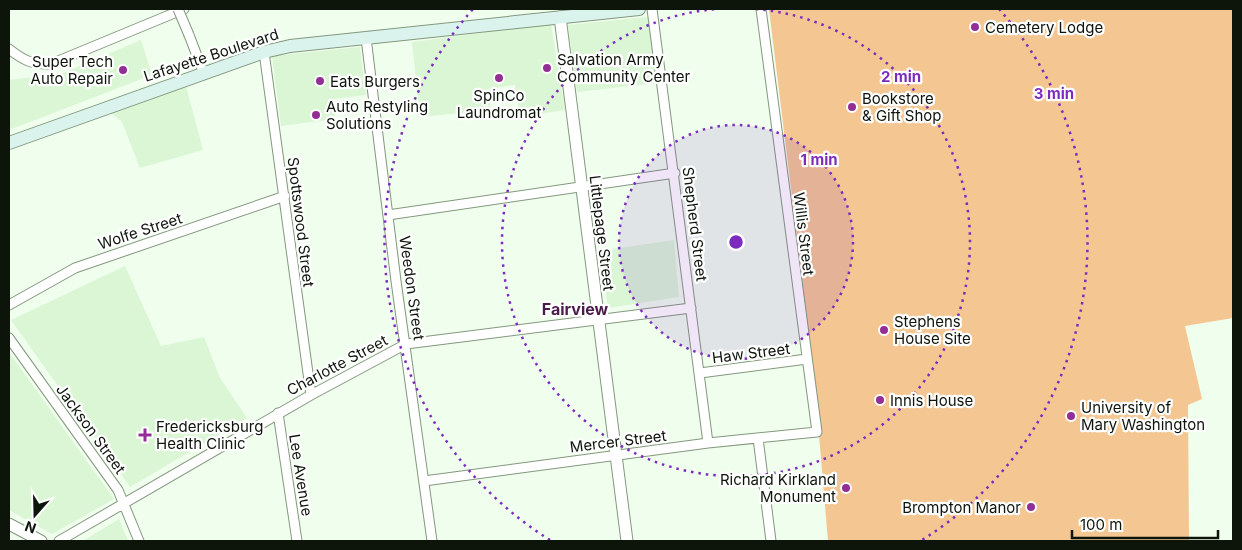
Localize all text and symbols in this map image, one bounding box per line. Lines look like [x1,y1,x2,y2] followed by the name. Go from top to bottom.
[985,18,1103,37] place label: Cemetery Lodge
[969,21,981,33] marker: Cemetery Lodge
[141,24,281,86] street label: Lafayette Boulevard
[557,50,691,86] place label: Salvation Army Community Center
[31,52,113,88] place label: Super Tech Auto Repair
[541,62,553,74] marker: Salvation Army Community Center
[117,64,129,76] marker: Super Tech Auto Repair
[881,67,921,86] text: 2 min
[330,72,420,91] place label: Eats Burgers
[493,72,505,84] marker: SpinCo Laundromat
[314,75,326,87] marker: Eats Burgers
[1034,84,1074,103] text: 3 min
[457,86,541,122] place label: SpinCo Laundromat
[862,89,942,125] place label: Bookstore & Gift Shop
[326,97,428,133] place label: Auto Restyling Solutions
[846,101,858,113] marker: Bookstore & Gift Shop
[310,109,322,121] marker: Auto Restyling Solutions
[800,150,838,169] text: 1 min
[284,156,318,288] street label: Spottswood Street
[679,166,711,282] street label: Shepherd Street
[585,174,619,292] street label: Littlepage Street
[789,191,819,277] street label: Willis Street
[96,208,184,253] street label: Wolfe Street
[727,233,745,251] centre of rings
[395,235,429,341] street label: Weedon Street
[542,299,609,319] district label: Fairview
[894,312,971,348] place label: Stephens House Site
[878,324,890,336] marker: Stephens House Site
[283,330,391,400] street label: Charlotte Street
[711,339,791,367] street label: Haw Street
[52,380,130,478] street label: Jackson Street
[890,391,973,410] place label: Innis House
[874,394,886,406] marker: Innis House
[1081,398,1205,434] place label: University of Mary Washington
[1065,410,1077,422] marker: University of Mary Washington
[156,417,263,453] place label: Fredericksburg Health Clinic
[569,426,667,456] street label: Mercer Street
[138,428,152,442] marker: Fredericksburg Health Clinic
[285,433,317,517] street label: Lee Avenue
[720,470,836,506] place label: Richard Kirkland Monument
[840,482,852,494] marker: Richard Kirkland Monument
[10,490,60,540] north arrow
[902,498,1021,517] place label: Brompton Manor
[1025,501,1037,513] marker: Brompton Manor
[1072,508,1218,540] scale bar
[1080,515,1122,534] text: 100 m
[22,518,38,537] text: N

